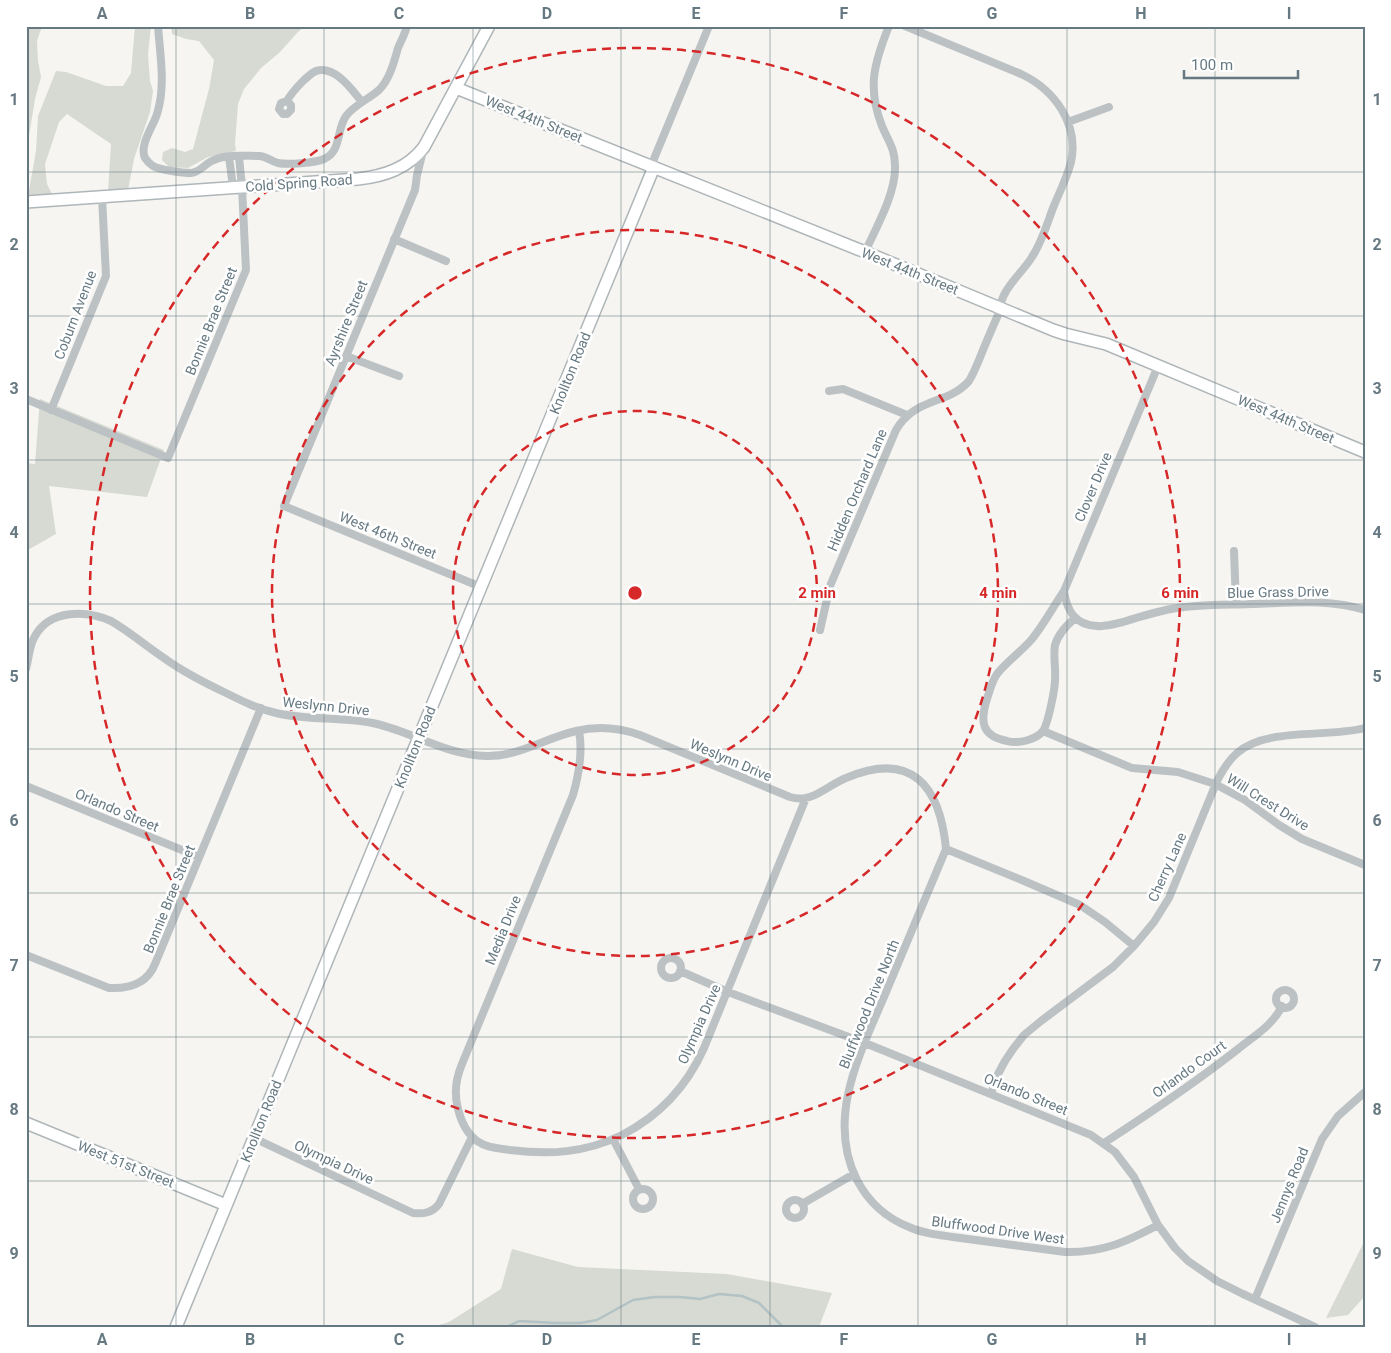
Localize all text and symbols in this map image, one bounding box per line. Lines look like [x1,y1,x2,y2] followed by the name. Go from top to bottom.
[97,4,108,23] text: A
[245,4,255,23] text: B
[394,4,404,23] text: C
[542,4,552,23] text: D
[692,4,701,23] text: E
[840,4,849,23] text: F
[987,4,998,23] text: G
[1135,4,1147,23] text: H
[1287,4,1291,23] text: I
[1184,48,1297,80] scale bar
[1191,56,1233,74] text: 100 m
[9,90,19,109] text: 1
[1372,90,1382,109] text: 1
[483,92,585,146] street label: West 44th Street
[245,171,353,195] street label: Cold Spring Road
[9,235,19,254] text: 2
[1372,235,1382,254] text: 2
[859,244,961,298] street label: West 44th Street
[182,264,240,377] street label: Bonnie Brae Street
[51,268,99,362] street label: Coburn Avenue
[322,277,371,368] street label: Ayrshire Street
[546,330,594,416] street label: Knollton Road
[9,379,19,398] text: 3
[1372,379,1382,398] text: 3
[1235,391,1337,447] street label: West 44th Street
[824,427,890,553] street label: Hidden Orchard Lane
[1071,450,1115,524] street label: Clover Drive
[337,508,439,562] street label: West 46th Street
[9,523,19,542] text: 4
[1372,523,1382,542] text: 4
[1227,583,1329,601] street label: Blue Grass Drive
[626,584,644,602] centre of rings
[798,584,836,602] text: 2 min
[979,584,1017,602] text: 4 min
[1161,584,1199,602] text: 6 min
[9,667,19,686] text: 5
[1372,667,1382,686] text: 5
[282,693,370,719] street label: Weslynn Drive
[391,704,439,790] street label: Knollton Road
[688,736,774,784] street label: Weslynn Drive
[1224,770,1312,834] street label: Will Crest Drive
[73,785,162,835] street label: Orlando Street
[9,811,19,830] text: 6
[1372,811,1382,830] text: 6
[1145,830,1189,904] street label: Cherry Lane
[140,842,198,955] street label: Bonnie Brae Street
[482,893,524,967] street label: Media Drive
[836,937,902,1071] street label: Bluffwood Drive North
[9,956,19,975] text: 7
[1372,956,1382,975] text: 7
[674,982,724,1066] street label: Olympia Drive
[1149,1037,1229,1101] street label: Orlando Court
[982,1070,1071,1118] street label: Orlando Street
[237,1078,285,1164] street label: Knollton Road
[9,1100,19,1119] text: 8
[1372,1100,1382,1119] text: 8
[75,1137,177,1191] street label: West 51st Street
[292,1137,376,1187] street label: Olympia Drive
[1267,1145,1311,1225] street label: Jennys Road
[931,1213,1066,1247] street label: Bluffwood Drive West
[9,1244,19,1263] text: 9
[1372,1244,1382,1263] text: 9
[97,1330,108,1349] text: A
[245,1330,255,1349] text: B
[394,1330,404,1349] text: C
[542,1330,552,1349] text: D
[692,1330,701,1349] text: E
[840,1330,849,1349] text: F
[987,1330,998,1349] text: G
[1135,1330,1147,1349] text: H
[1287,1330,1291,1349] text: I

